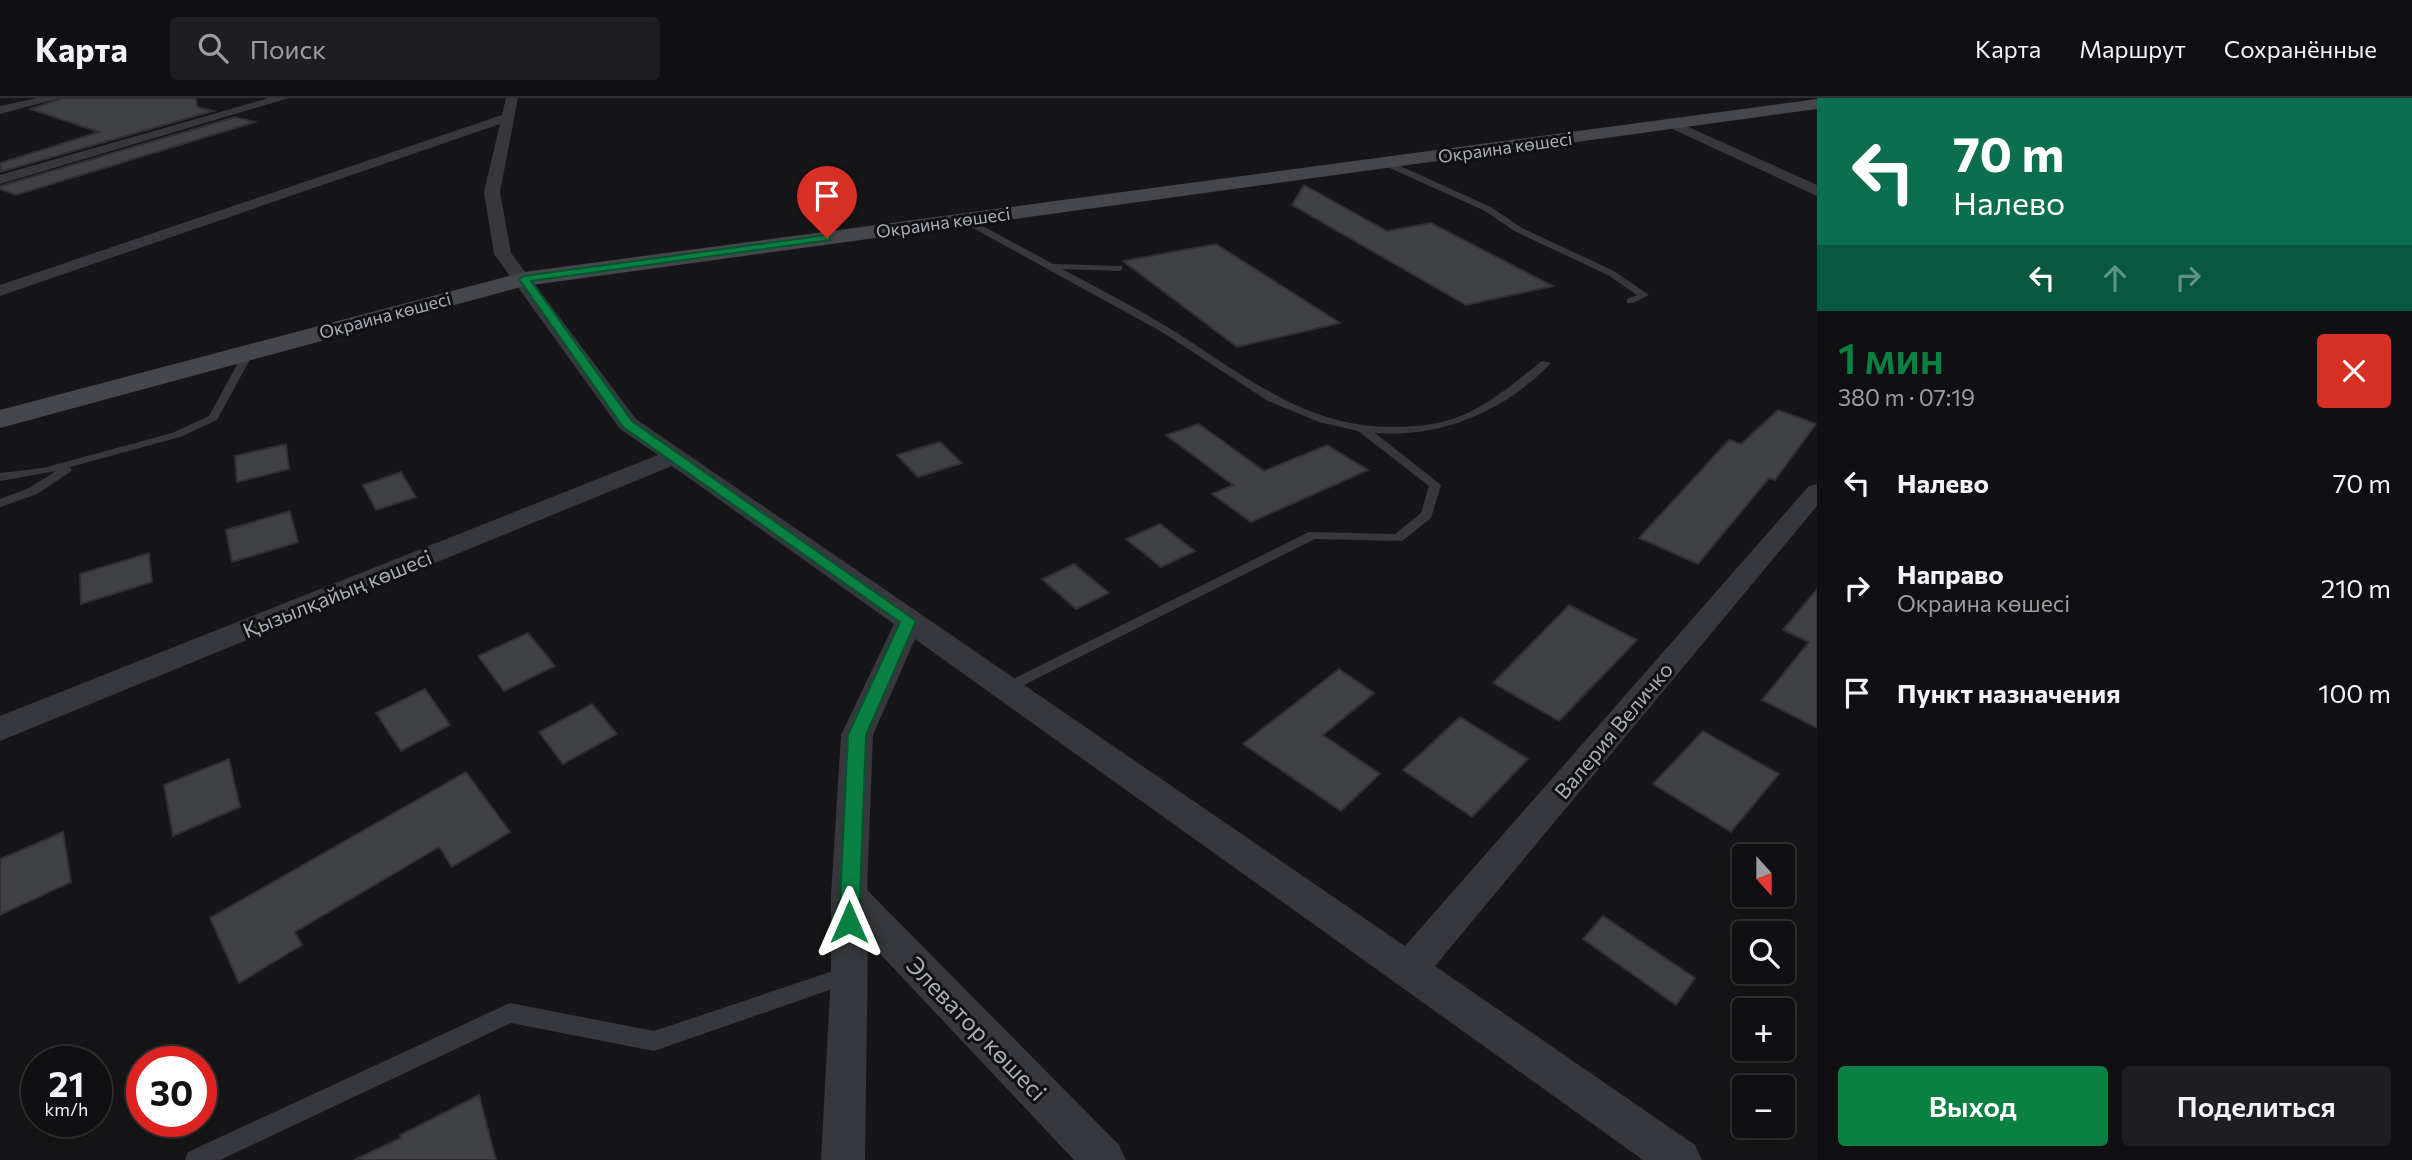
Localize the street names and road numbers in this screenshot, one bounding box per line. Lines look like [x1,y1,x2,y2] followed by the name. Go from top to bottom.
[1436,127,1574,167] street label: Окраина көшесі
[874,202,1012,242] street label: Окраина көшесі
[317,287,453,343] street label: Окраина көшесі
[239,544,435,642] street label: Қызылқайың көшесі
[1549,657,1677,803] street label: Валерия Величко
[901,950,1053,1106] street label: Элеватор көшесі

